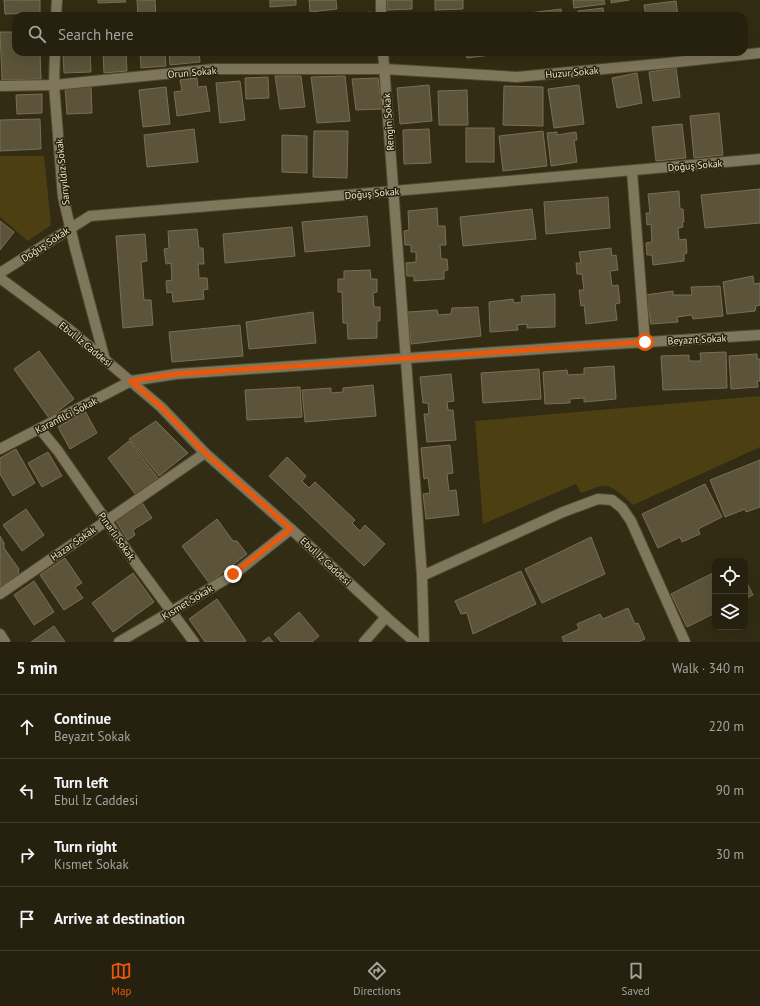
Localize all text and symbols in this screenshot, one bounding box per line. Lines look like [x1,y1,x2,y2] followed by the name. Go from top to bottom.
[12,12,748,56] search box
[26,23,48,45] icon: search
[58,25,134,44] text: Search here
[167,64,217,81] street label: Orun Sokak
[545,64,599,81] street label: Huzur Sokak
[380,93,397,151] street label: Rengin Sokak
[53,138,72,206] street label: Sarıyıldız Sokak
[667,157,723,174] street label: Doğuş Sokak
[344,185,400,202] street label: Doğuş Sokak
[19,224,72,265] street label: Doğuş Sokak
[56,319,115,370] street label: Ebul İz Caddesi
[667,331,727,348] street label: Beyazıt Sokak
[636,333,654,351] route start
[33,394,100,437] street label: Karanfilci Sokak
[95,510,138,563] street label: Pınarlı Sokak
[48,523,99,564] street label: Hazar Sokak
[298,535,354,588] street label: Ebul İz Caddesi
[712,558,748,630] map controls
[712,558,748,594] button: locate
[224,565,242,583] route end
[159,582,215,623] street label: Kısmet Sokak
[712,594,748,630] button: layers
[16,657,57,679] text: 5 min
[672,660,744,677] text: Walk · 340 m
[54,709,111,728] text: Continue
[16,716,38,738] icon: ahead
[709,718,744,735] text: 220 m
[54,728,130,745] text: Beyazıt Sokak
[54,773,108,792] text: Turn left
[16,780,38,802] icon: left
[716,782,744,799] text: 90 m
[54,792,138,809] text: Ebul İz Caddesi
[54,837,117,856] text: Turn right
[16,844,38,866] icon: right
[716,846,744,863] text: 30 m
[54,856,129,873] text: Kısmet Sokak
[16,908,38,930] icon: arrive
[54,909,185,928] text: Arrive at destination
[110,960,132,998] tab: Map
[353,960,401,998] tab: Directions
[622,960,650,998] tab: Saved

